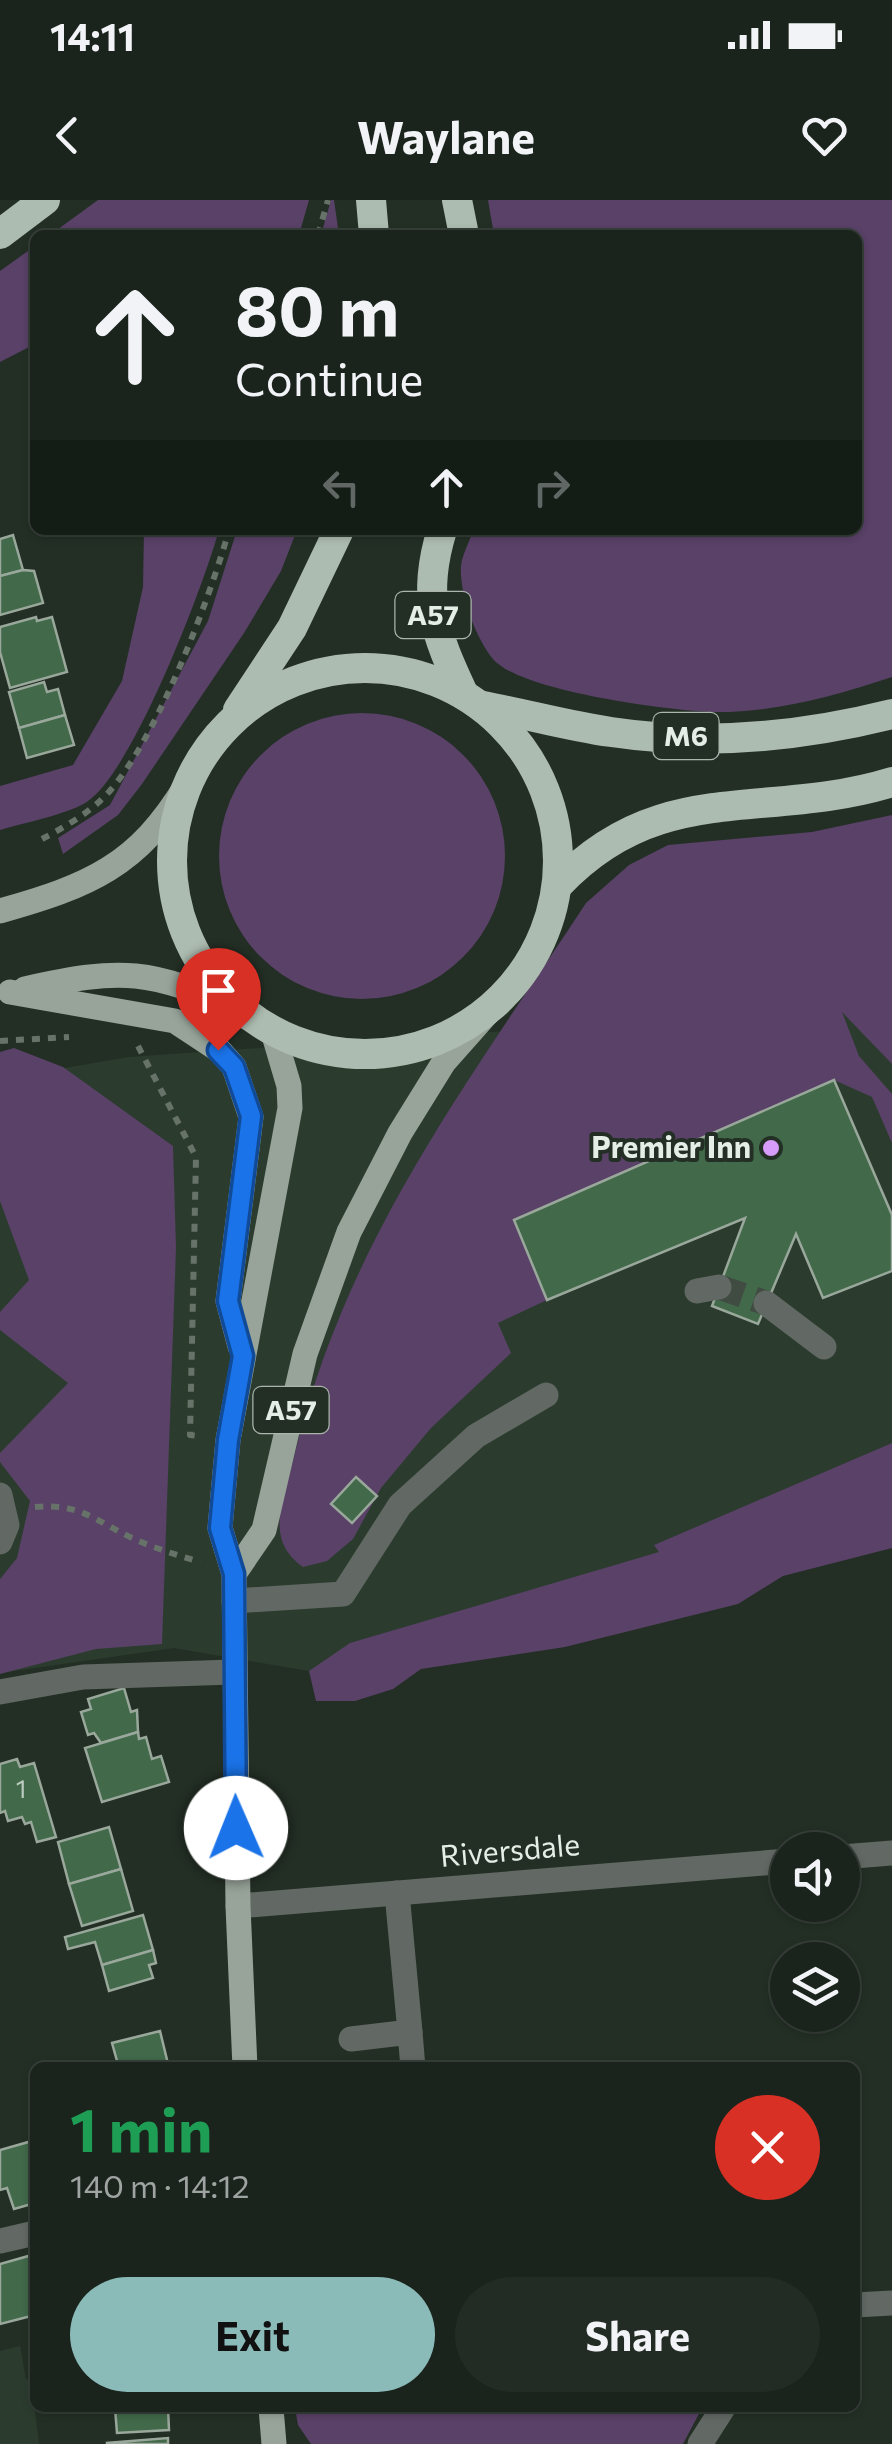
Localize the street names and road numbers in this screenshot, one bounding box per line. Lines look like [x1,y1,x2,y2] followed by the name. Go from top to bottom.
[396,592,470,638] road number: A57
[654,713,718,759] road number: M6
[254,1387,328,1433] road number: A57
[438,1824,581,1873] street label: Riversdale

